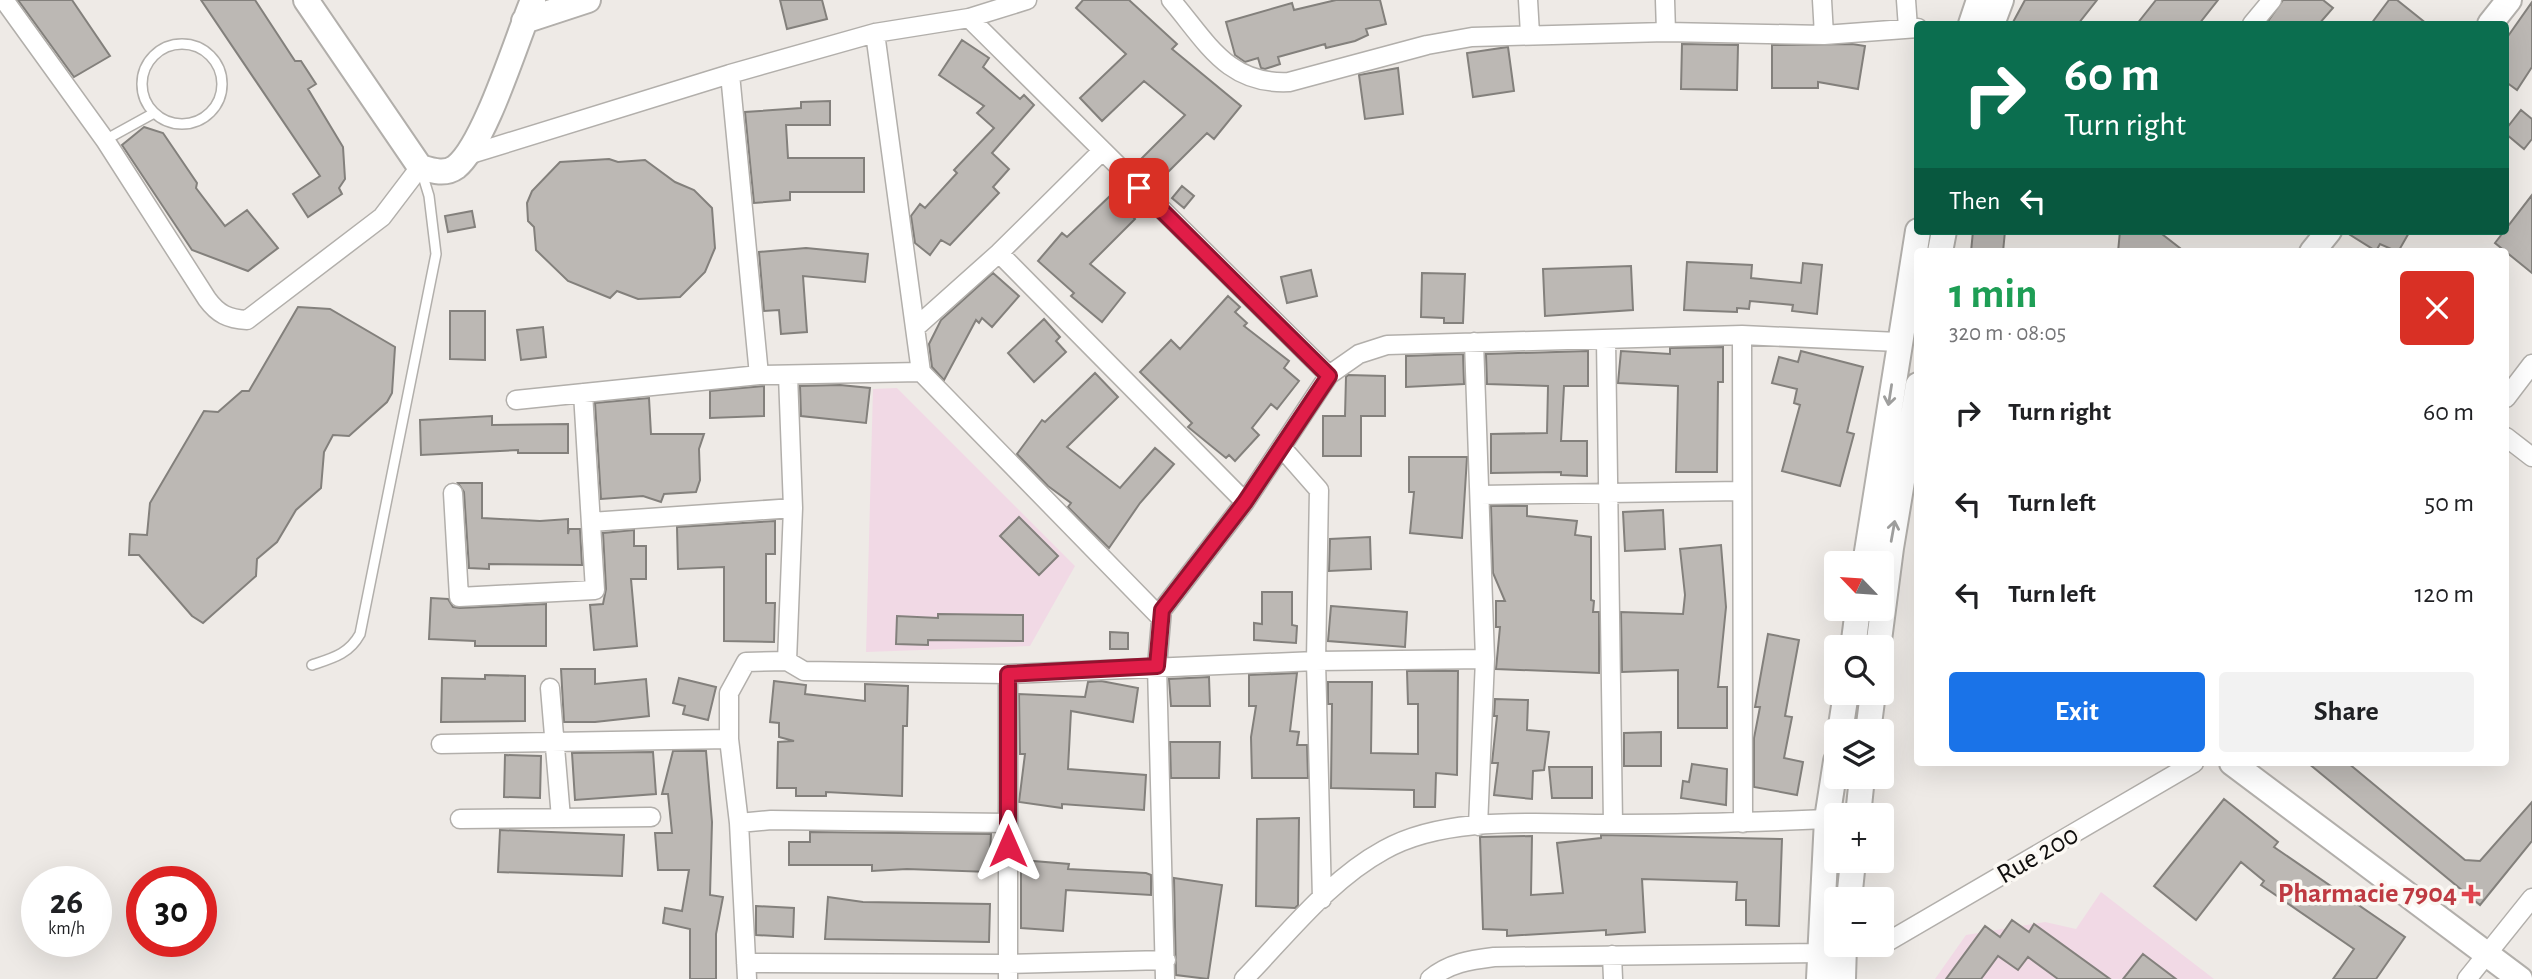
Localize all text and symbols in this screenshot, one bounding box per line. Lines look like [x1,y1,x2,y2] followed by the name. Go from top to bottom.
[1949,49,2040,140] icon: right
[2064,51,2160,100] text: 60 m
[2064,109,2186,141] text: Turn right
[1109,158,1169,218] pin
[1120,169,1158,207] icon: arrive
[2014,182,2052,220] icon: left
[1949,188,2000,214] text: Then
[2400,271,2474,345] button: close
[1949,273,2038,315] text: 1 min
[1949,322,2066,345] text: 320 m · 08:05
[1884,383,1897,406] one-way arrow
[1949,394,1987,432] icon: right
[2008,399,2111,425] text: Turn right
[2423,399,2474,425] text: 60 m
[1949,485,1987,523] icon: left
[2008,490,2096,516] text: Turn left
[2424,490,2474,516] text: 50 m
[1887,520,1900,543] one-way arrow
[1824,551,1894,621] north arrow
[1824,551,1894,957] map controls
[1949,576,1987,614] icon: left
[2008,581,2096,607] text: Turn left
[2414,581,2474,607] text: 120 m
[1824,635,1894,705] button: search
[1949,672,2205,752] button: Exit
[2219,672,2474,752] button: Share
[1824,719,1894,789] button: layers
[1824,803,1894,873] button: +
[971,809,1045,883] position arrow
[1992,821,2084,889] street label: Rue 200
[126,866,217,957] speed limit sign: 30
[2278,880,2457,908] place label: Pharmacie 7904
[50,885,83,920] text: 26
[2463,886,2479,902] marker: Pharmacie 7904
[1824,887,1894,957] button: −
[48,920,85,938] text: km/h

